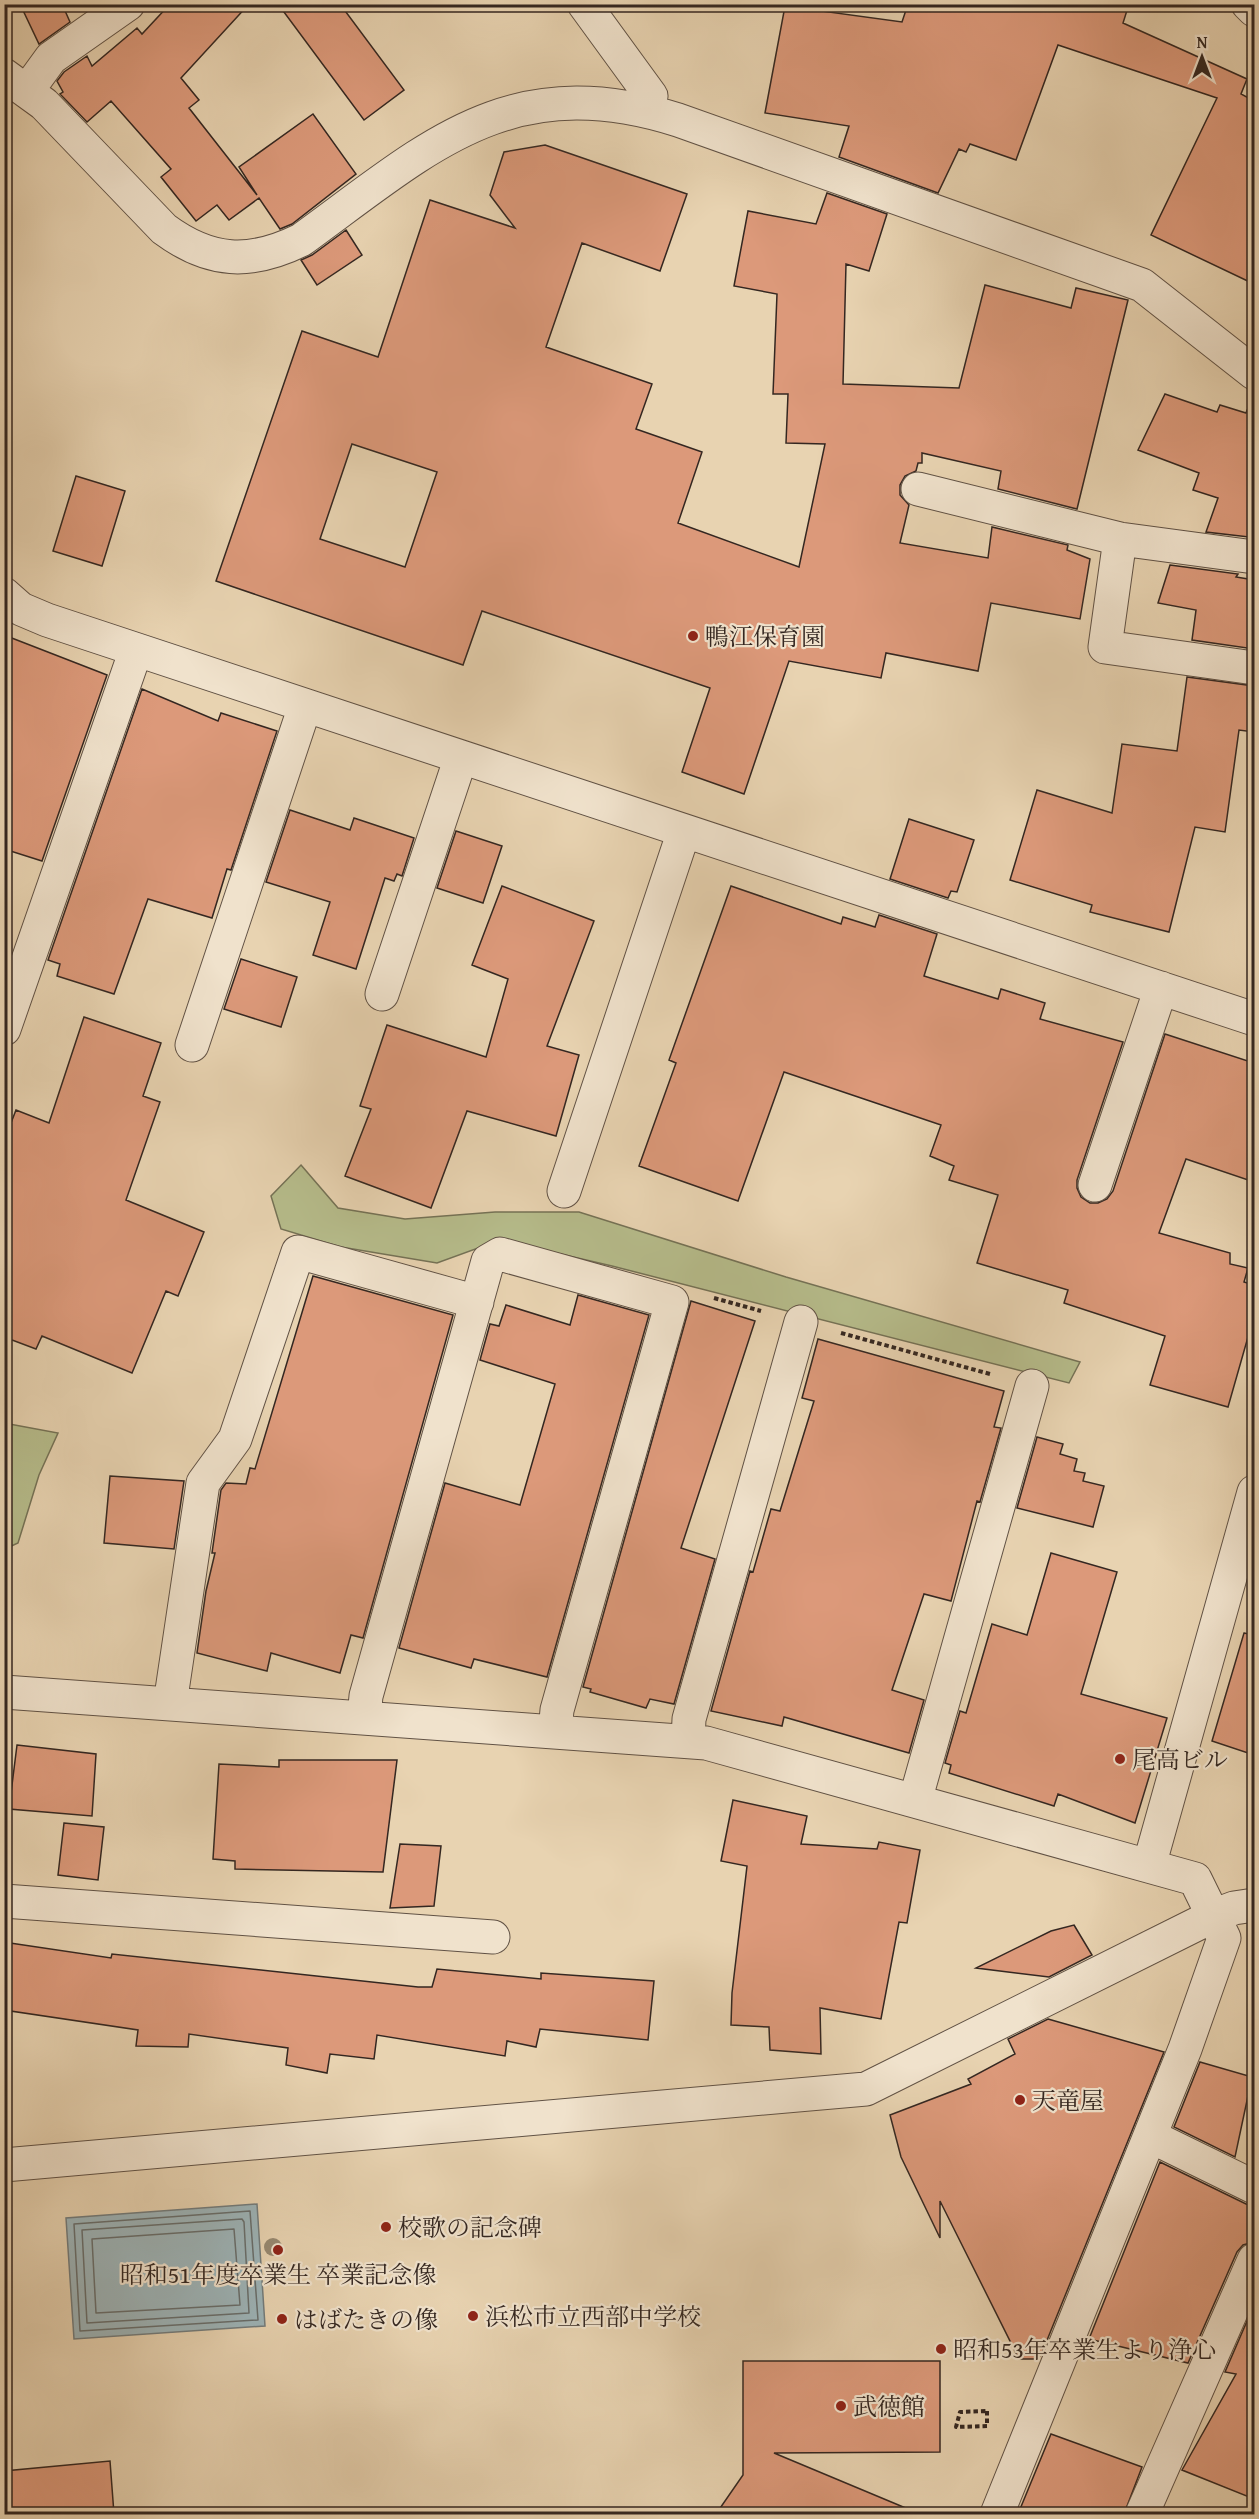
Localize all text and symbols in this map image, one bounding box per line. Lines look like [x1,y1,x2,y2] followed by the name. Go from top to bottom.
[1172,27,1232,87] north arrow
[1197,30,1208,54] text: N
[705,619,825,654] place label: 鴨江保育園
[686,629,700,643] marker: 鴨江保育園
[1132,1742,1228,1777] place label: 尾高ビル
[1113,1752,1127,1766] marker: 尾高ビル
[1032,2083,1104,2118] place label: 天竜屋
[1013,2093,1027,2107] marker: 天竜屋
[398,2210,542,2245] place label: 校歌の記念碑
[379,2220,393,2234] marker: 校歌の記念碑
[271,2243,285,2257] marker: 昭和51年度卒業生 卒業記念像
[120,2257,436,2292] place label: 昭和51年度卒業生 卒業記念像
[485,2299,701,2334] place label: 浜松市立西部中学校
[294,2302,438,2337] place label: はばたきの像
[466,2309,480,2323] marker: 浜松市立西部中学校
[275,2312,289,2326] marker: はばたきの像
[953,2332,1216,2367] place label: 昭和53年卒業生より浄心
[934,2342,948,2356] marker: 昭和53年卒業生より浄心
[853,2389,925,2424] place label: 武徳館
[834,2399,848,2413] marker: 武徳館

